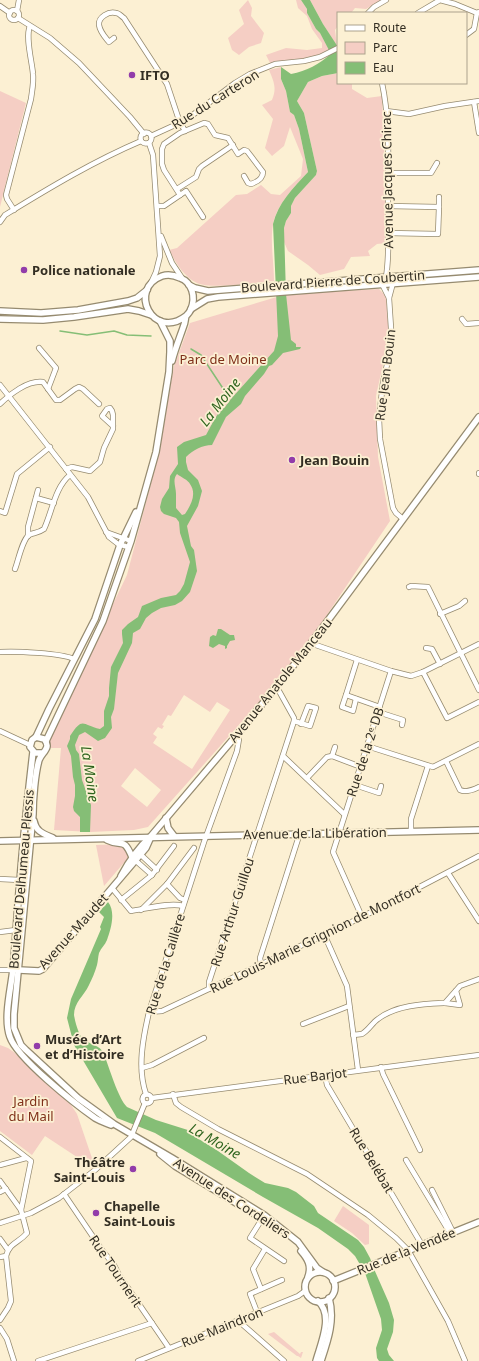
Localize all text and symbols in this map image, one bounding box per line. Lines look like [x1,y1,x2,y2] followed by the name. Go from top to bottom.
[337,12,467,84] legend
[373,19,406,36] text: Route
[373,39,398,56] text: Parc
[373,59,394,76] text: Eau
[168,65,262,133] street label: Rue du Carteron
[140,66,170,84] place label: IFTO
[127,70,137,80] marker: IFTO
[377,111,397,249] street label: Avenue Jacques Chirac
[32,261,136,279] place label: Police nationale
[19,265,29,275] marker: Police nationale
[240,266,426,296] street label: Boulevard Pierre de Coubertin
[370,328,400,422] street label: Rue Jean Bouin
[180,350,266,368] park label: Parc de Moine
[195,374,245,430] water label: La Moine
[299,451,369,469] place label: Jean Bouin
[287,455,297,465] marker: Jean Bouin
[224,614,336,746] street label: Avenue Anatole Manceau
[342,705,388,799] street label: Rue de la 2ᵉ DB
[77,745,104,803] water label: La Moine
[4,788,38,970] street label: Boulevard Delhumeau Plessis
[243,823,387,843] street label: Avenue de la Libération
[206,855,258,969] street label: Rue Arthur Guillou
[207,879,424,997] street label: Rue Louis-Marie Grignion de Montfort
[34,889,112,973] street label: Avenue Maudet
[141,911,189,1017] street label: Rue de la Caillère
[45,1030,124,1063] place label: Musée d’Art et d’Histoire
[32,1041,42,1051] marker: Musée d’Art et d’Histoire
[282,1063,348,1089] street label: Rue Barjot
[8,1092,54,1125] park label: Jardin du Mail
[186,1118,245,1163] water label: La Moine
[345,1124,399,1196] street label: Rue Belébat
[54,1153,125,1186] place label: Théâtre Saint-Louis
[170,1153,294,1243] street label: Avenue des Cordeliers
[128,1164,138,1174] marker: Théâtre Saint-Louis
[104,1197,175,1230] place label: Chapelle Saint-Louis
[91,1208,101,1218] marker: Chapelle Saint-Louis
[354,1223,458,1279] street label: Rue de la Vendée
[85,1231,147,1311] street label: Rue Tournerit
[179,1302,265,1352] street label: Rue Maindron

